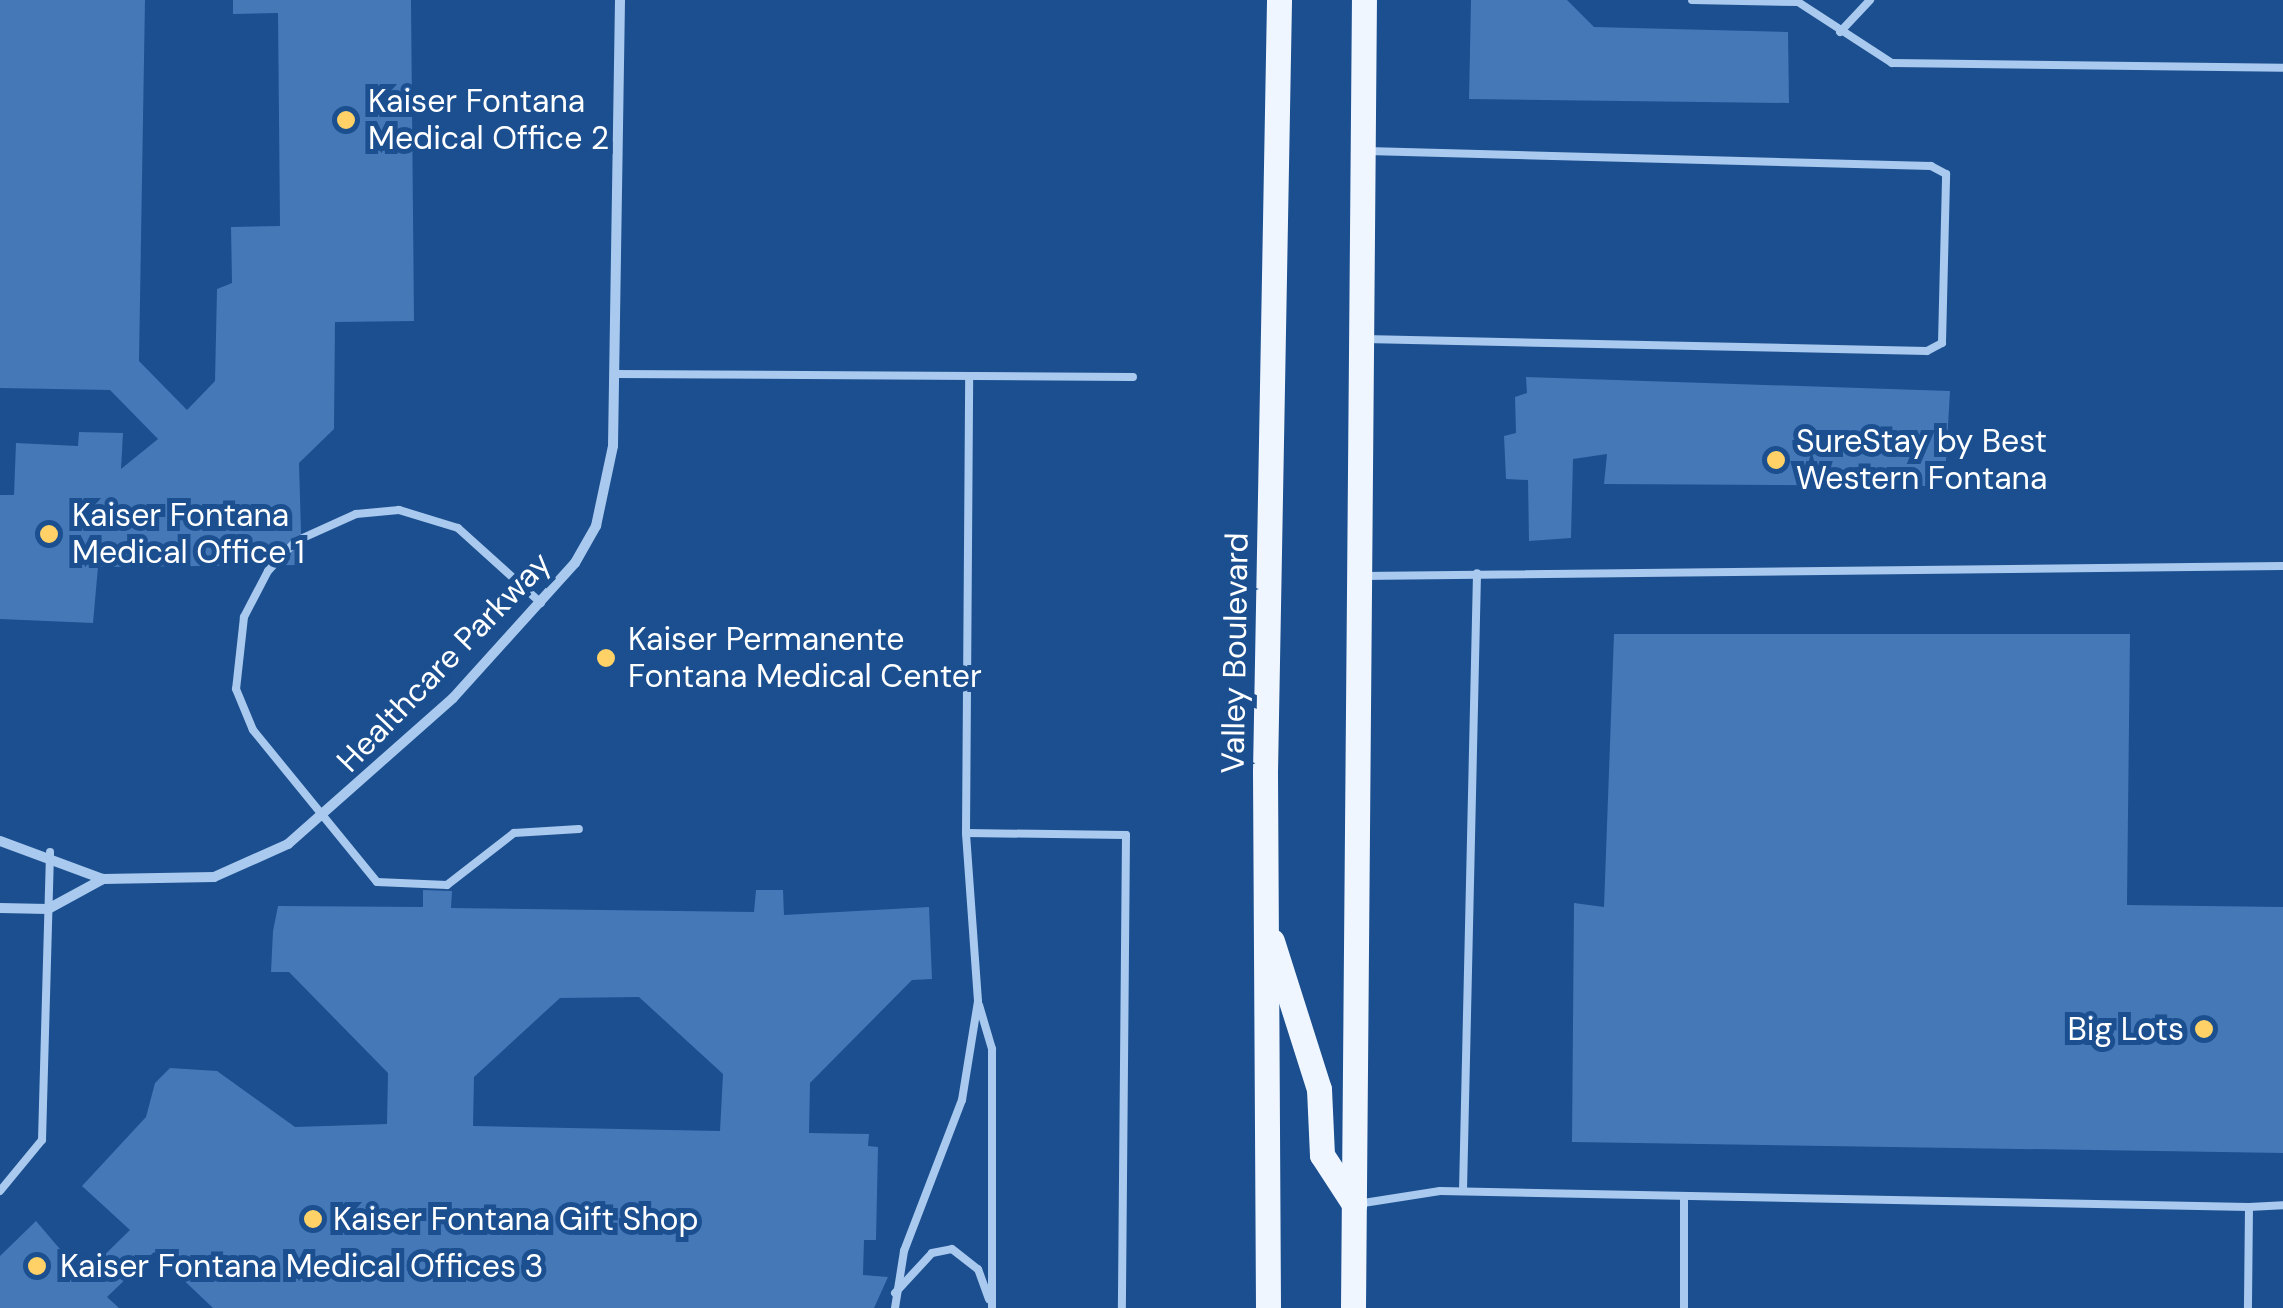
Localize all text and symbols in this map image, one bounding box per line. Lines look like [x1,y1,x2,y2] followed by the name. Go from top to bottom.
[368,83,609,158] place label: Kaiser Fontana Medical Office 2
[333,107,359,133] marker: Kaiser Fontana Medical Office 2
[1796,423,2047,498] place label: SureStay by Best Western Fontana
[1765,449,1787,471] marker: SureStay by Best Western Fontana
[72,497,305,572] place label: Kaiser Fontana Medical Office 1
[36,521,62,547] marker: Kaiser Fontana Medical Office 1
[1214,532,1256,774] street label: Valley Boulevard
[329,544,559,780] street label: Healthcare Parkway
[628,621,982,696] place label: Kaiser Permanente Fontana Medical Center
[593,645,619,671] marker: Kaiser Permanente Fontana Medical Center
[2068,1010,2184,1048] place label: Big Lots
[2193,1018,2215,1040] marker: Big Lots
[333,1200,699,1238] place label: Kaiser Fontana Gift Shop
[302,1208,324,1230] marker: Kaiser Fontana Gift Shop
[60,1247,544,1285] place label: Kaiser Fontana Medical Offices 3
[24,1253,50,1279] marker: Kaiser Fontana Medical Offices 3

